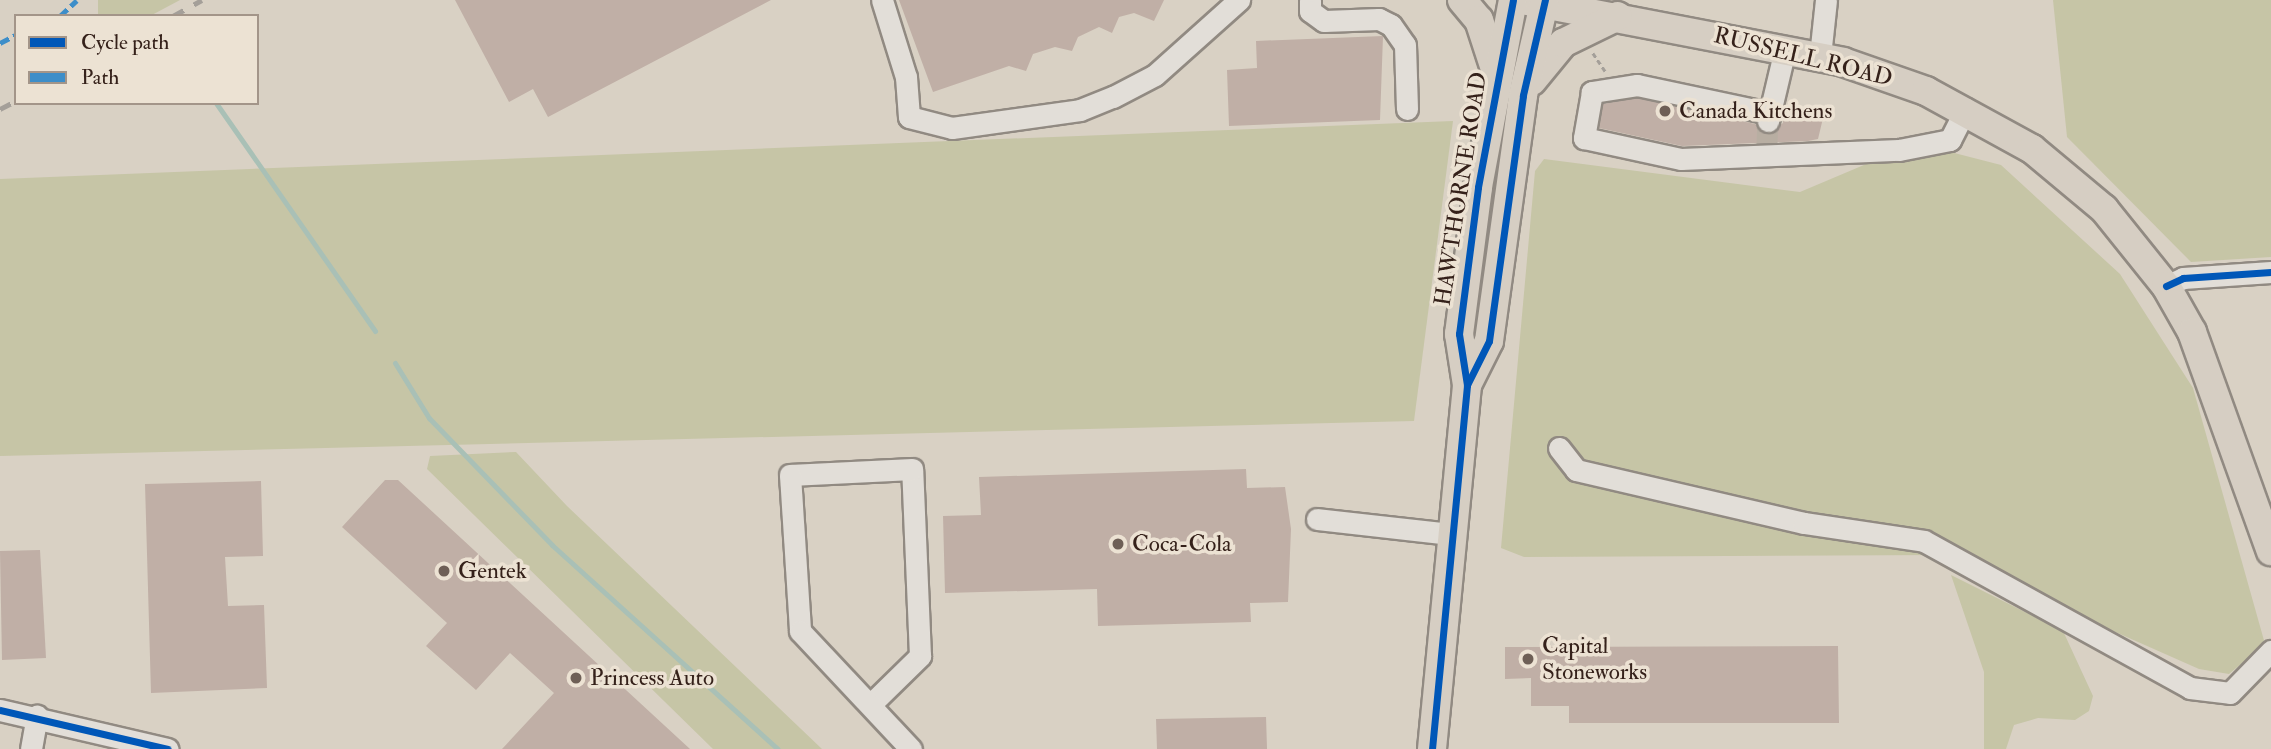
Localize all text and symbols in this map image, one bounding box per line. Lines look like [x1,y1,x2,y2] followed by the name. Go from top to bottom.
[14,14,259,105] legend
[1711,21,1895,93] street label: RUSSELL ROAD
[81,29,169,56] text: Cycle path
[81,64,119,91] text: Path
[1429,70,1493,308] street label: HAWTHORNE ROAD
[1679,97,1832,125] place label: Canada Kitchens
[1657,103,1673,119] marker: Canada Kitchens
[1132,530,1232,558] place label: Coca-Cola
[1110,536,1126,552] marker: Coca-Cola
[458,557,527,585] place label: Gentek
[436,563,452,579] marker: Gentek
[1542,632,1647,686] place label: Capital Stoneworks
[1520,651,1536,667] marker: Capital Stoneworks
[590,664,714,692] place label: Princess Auto
[568,670,584,686] marker: Princess Auto

